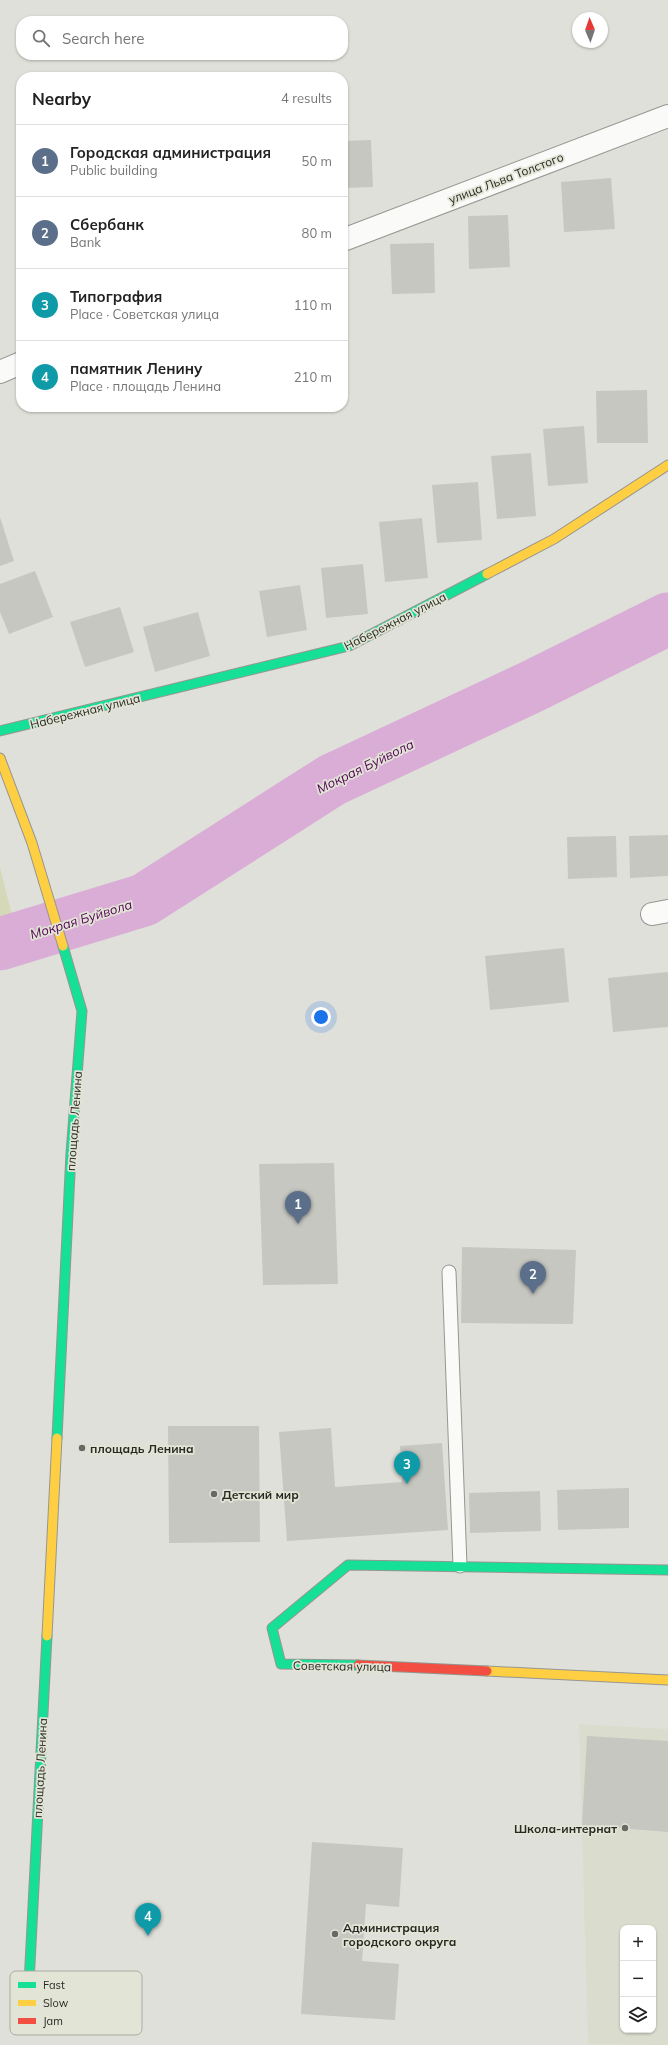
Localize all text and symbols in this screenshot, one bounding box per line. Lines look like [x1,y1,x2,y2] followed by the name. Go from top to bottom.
[572,12,608,48] north arrow
[16,16,348,60] search box
[30,27,52,49] icon: search
[62,29,144,48] text: Search here
[32,88,91,109] text: Nearby
[281,90,332,106] text: 4 results
[70,143,271,162] text: Городская администрация
[446,149,566,207] street label: улица Льва Толстого
[41,153,49,169] text: 1
[302,153,332,169] text: 50 m
[70,162,158,178] text: Public building
[70,215,144,234] text: Сбербанк
[41,225,49,241] text: 2
[302,225,332,241] text: 80 m
[70,234,101,250] text: Bank
[70,287,162,306] text: Типография
[41,297,49,313] text: 3
[294,297,332,313] text: 110 m
[70,306,219,322] text: Place · Советская улица
[70,359,202,378] text: памятник Ленину
[41,369,49,385] text: 4
[294,369,332,385] text: 210 m
[70,378,221,394] text: Place · площадь Ленина
[341,589,449,653] street label: Набережная улица
[28,690,142,732] street label: Набережная улица
[314,736,416,796] water label: Мокрая Буйвола
[28,896,134,942] water label: Мокрая Буйвола
[311,1007,331,1027] your location
[63,1070,85,1172] street label: площадь Ленина
[285,1191,311,1224] pin: 1
[520,1261,546,1294] pin: 2
[90,1441,194,1456] place label: площадь Ленина
[77,1443,87,1453] marker: площадь Ленина
[394,1451,420,1484] pin: 3
[222,1487,299,1502] place label: Детский мир
[209,1489,219,1499] marker: Детский мир
[293,1658,391,1674] street label: Советская улица
[30,1718,50,1818] street label: площадь Ленина
[514,1821,617,1836] place label: Школа-интернат
[620,1823,630,1833] marker: Школа-интернат
[135,1903,161,1936] pin: 4
[343,1920,456,1949] place label: Администрация городского округа
[620,1925,656,2033] map controls
[620,1925,656,1961] button: +
[330,1929,340,1939] marker: Администрация городского округа
[620,1961,656,1997] button: −
[10,1971,142,2035] legend
[43,1978,65,1992] text: Fast
[43,1996,69,2010] text: Slow
[620,1997,656,2033] button: layers
[43,2014,63,2028] text: Jam

